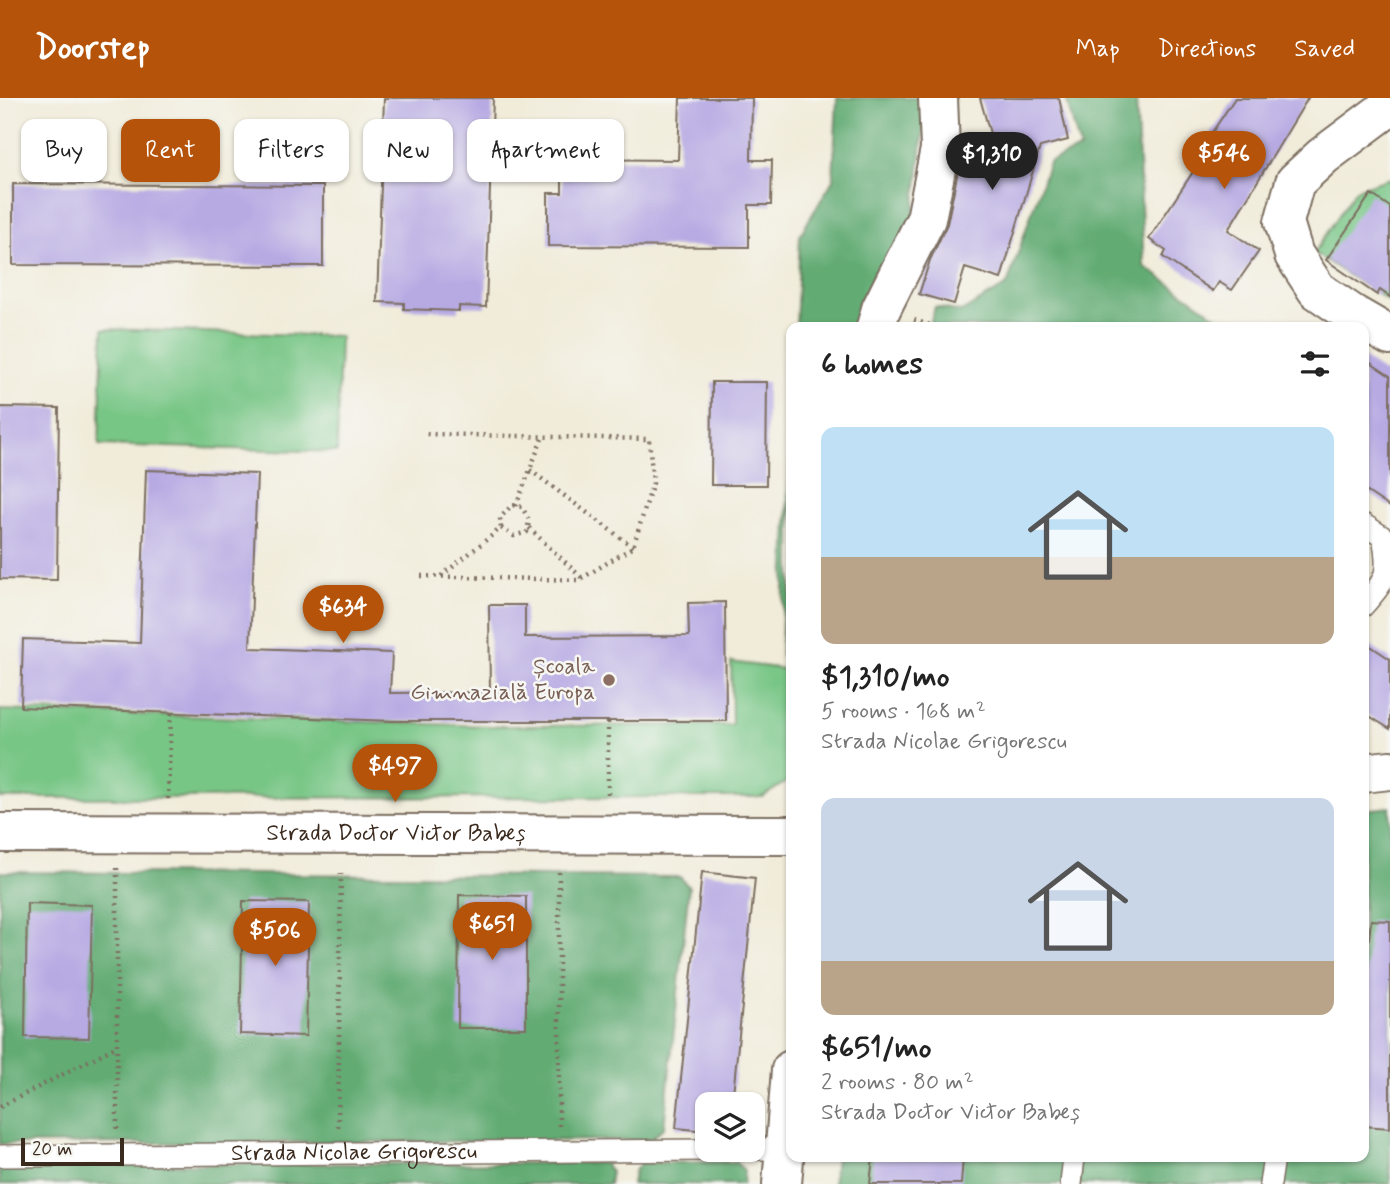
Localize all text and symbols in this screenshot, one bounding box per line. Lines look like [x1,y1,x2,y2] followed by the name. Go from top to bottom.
[35,27,150,71] text: Doorstep
[1076,34,1120,65] text: Map
[1158,34,1256,65] text: Directions
[1294,34,1355,65] text: Saved
[21,119,107,182] chip: Buy
[121,119,220,182] chip: Rent
[234,119,349,182] chip: Filters
[363,119,453,182] chip: New
[467,119,624,182] chip: Apartment
[935,132,1049,192] pin: $1,310
[1183,132,1265,191] pin: $546
[1198,139,1250,169] text: $546
[962,140,1022,170] text: $1,310
[821,345,923,384] text: 6 homes
[1296,345,1334,383] icon: filters
[1015,472,1141,598] icon: home
[302,586,384,645] pin: $634
[319,593,367,623] text: $634
[410,652,595,708] place label: Școala Gimnazială Europa
[821,658,949,697] text: $1,310/mo
[601,672,617,688] marker: Școala Gimnazială Europa
[821,697,986,727] text: 5 rooms · 168 m²
[821,727,1067,757] text: Strada Nicolae Grigorescu
[354,744,436,804] pin: $497
[368,752,422,782] text: $497
[266,819,526,849] street label: Strada Doctor Victor Babeș
[1015,843,1141,969] icon: home
[451,902,533,962] pin: $651
[234,908,316,968] pin: $506
[469,910,515,940] text: $651
[249,916,301,946] text: $506
[821,1029,931,1068] text: $651/mo
[821,1068,974,1098] text: 2 rooms · 80 m²
[695,1092,765,1162] map controls
[695,1092,765,1162] button: layers
[821,1098,1080,1128] text: Strada Doctor Victor Babeș
[21,1135,124,1167] scale bar
[32,1137,72,1162] text: 20 m
[231,1137,477,1170] street label: Strada Nicolae Grigorescu

